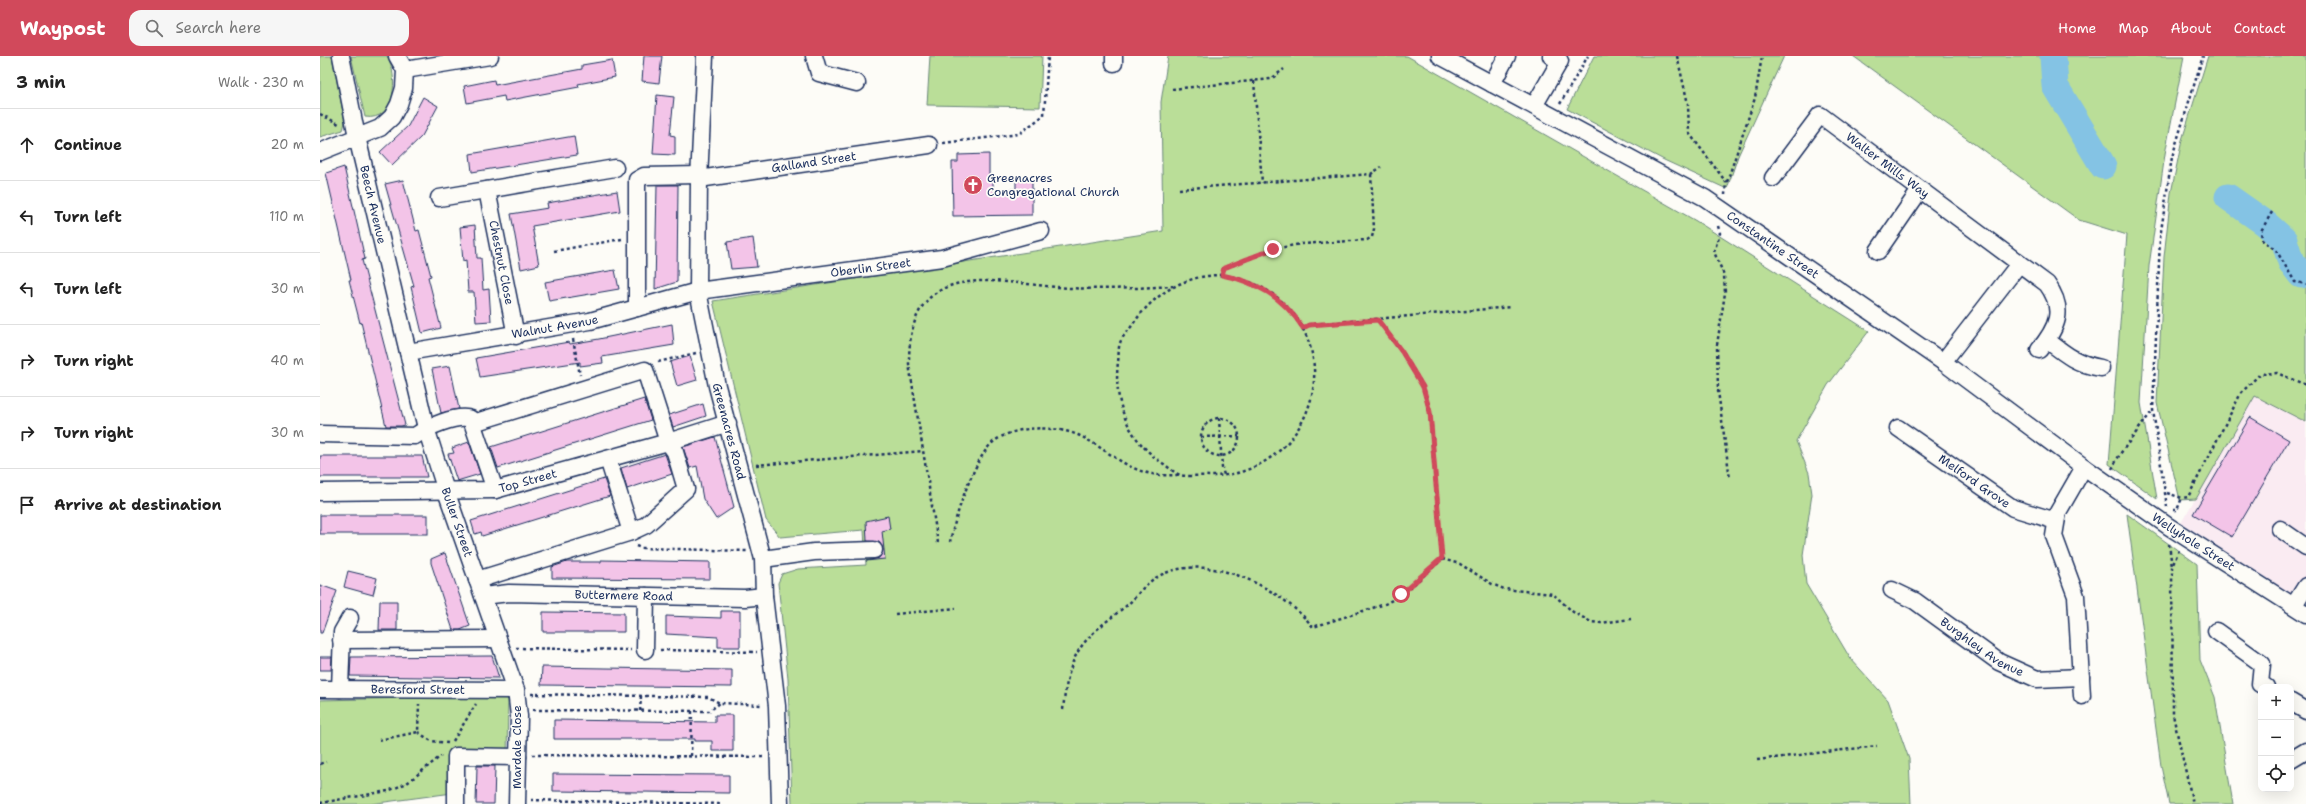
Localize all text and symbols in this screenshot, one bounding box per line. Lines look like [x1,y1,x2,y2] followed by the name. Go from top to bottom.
[129,10,409,46] search box
[20,16,105,41] text: Waypost
[143,17,165,39] icon: search
[175,18,261,38] text: Search here
[2058,19,2097,37] text: Home
[2119,19,2149,37] text: Map
[2171,19,2212,37] text: About
[2234,19,2286,37] text: Contact
[16,71,66,93] text: 3 min
[218,74,304,91] text: Walk · 230 m
[1843,129,1933,202] street label: Walter Mills Way
[16,134,38,156] icon: ahead
[54,135,122,155] text: Continue
[271,136,304,153] text: 20 m
[770,148,857,176] street label: Galland Street
[356,164,390,246] street label: Beech Avenue
[987,170,1120,200] place label: Greenacres Congregational Church
[962,174,984,196] church icon: Greenacres Congregational Church
[16,206,38,228] icon: left
[54,207,122,227] text: Turn left
[1723,207,1822,282] street label: Constantine Street
[269,208,304,225] text: 110 m
[485,219,518,306] street label: Chestnut Close
[1264,240,1282,258] route end
[829,254,912,281] street label: Oberlin Street
[16,278,38,300] icon: left
[54,279,122,299] text: Turn left
[270,280,304,297] text: 30 m
[510,311,600,342] street label: Walnut Avenue
[16,350,38,372] icon: right
[54,351,134,371] text: Turn right
[270,352,304,369] text: 40 m
[709,381,750,482] street label: Greenacres Road
[16,422,38,444] icon: right
[54,423,134,443] text: Turn right
[270,424,304,441] text: 30 m
[1935,451,2014,512] street label: Melford Grove
[497,465,559,497] street label: Top Street
[437,485,477,559] street label: Buller Street
[16,494,38,516] icon: arrive
[54,495,222,515] text: Arrive at destination
[2149,509,2238,575] street label: Wellyhole Street
[1392,585,1410,603] route start
[574,586,674,604] street label: Buttermere Road
[1937,614,2027,680] street label: Burghley Avenue
[371,681,465,698] street label: Beresford Street
[2258,684,2294,792] map controls
[2258,684,2294,720] button: +
[509,705,525,789] street label: Mardale Close
[2258,720,2294,756] button: −
[2258,756,2294,792] button: locate

